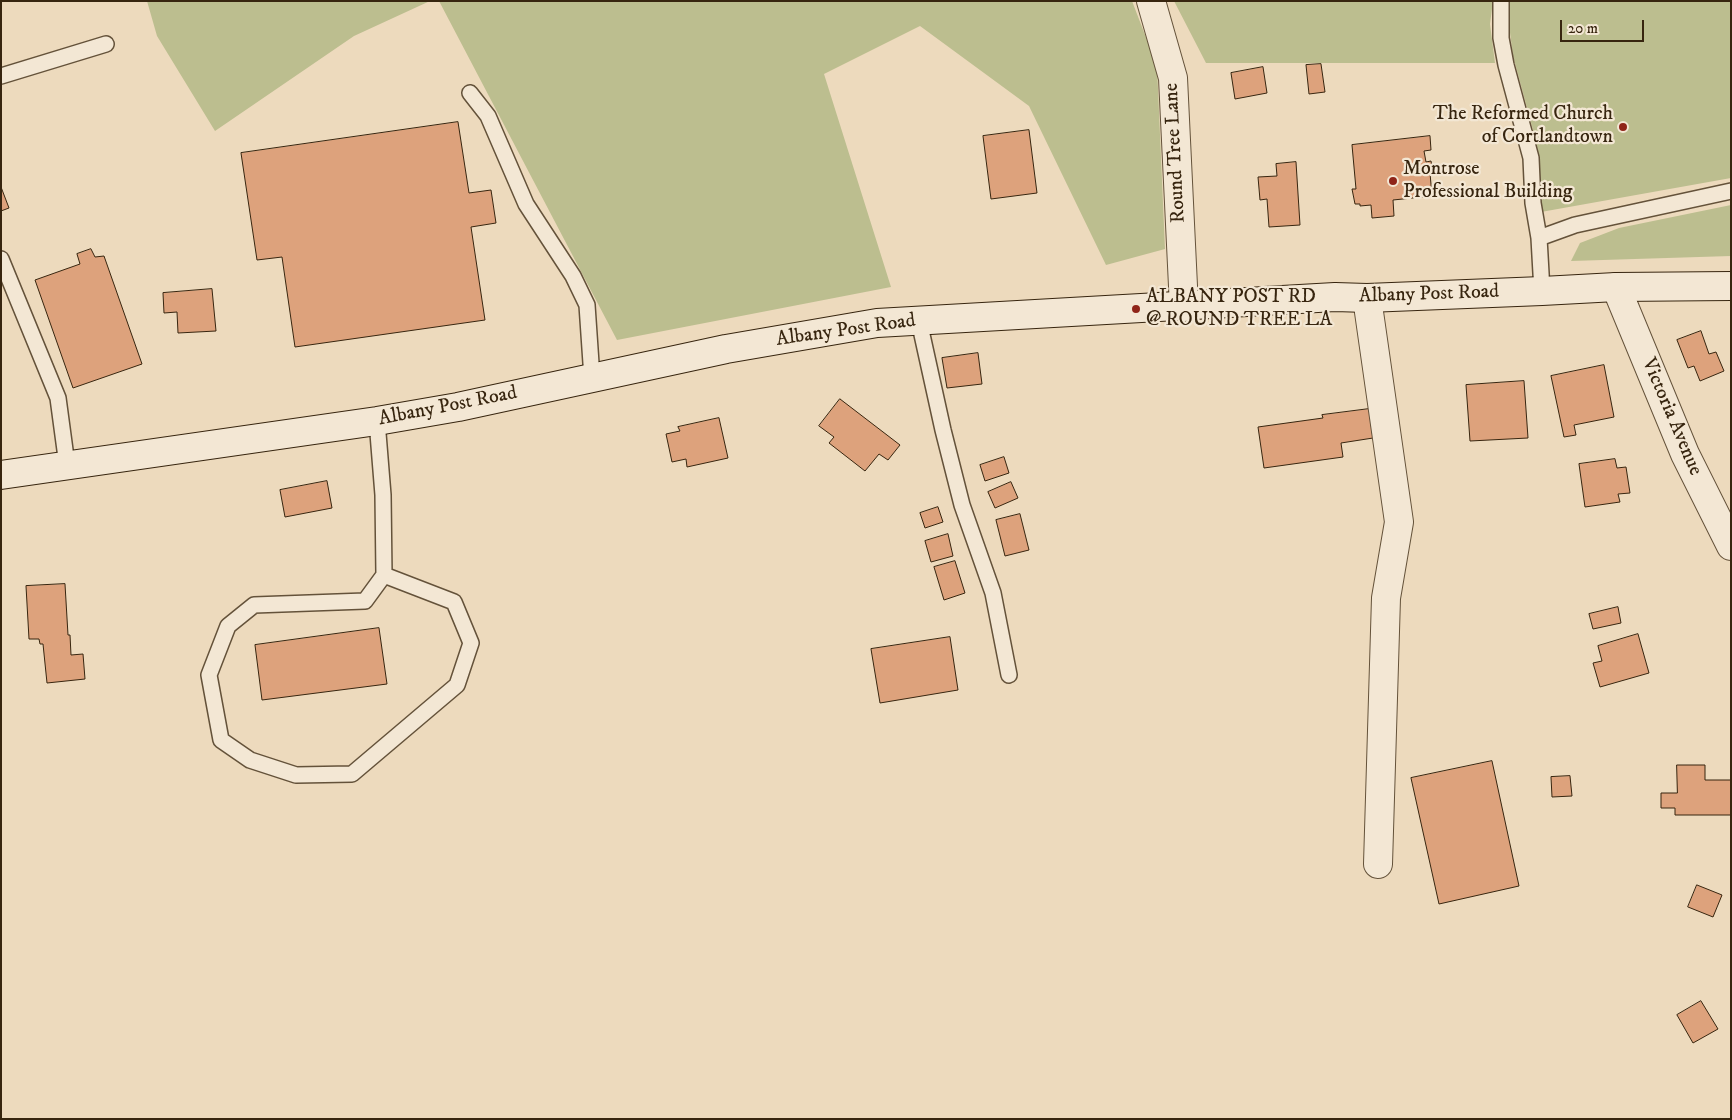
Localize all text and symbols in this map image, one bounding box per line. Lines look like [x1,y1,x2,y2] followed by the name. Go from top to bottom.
[1562,10,1646,42] scale bar
[1568,19,1598,38] text: 20 m
[1160,82,1192,224] street label: Round Tree Lane
[1433,103,1613,150] place label: The Reformed Church of Cortlandtown
[1617,121,1629,133] marker: The Reformed Church of Cortlandtown
[1403,158,1573,205] place label: Montrose Professional Building
[1387,175,1399,187] marker: Montrose Professional Building
[1358,281,1500,309] street label: Albany Post Road
[1146,286,1332,333] place label: ALBANY POST RD @ ROUND TREE LA
[1130,303,1142,315] marker: ALBANY POST RD @ ROUND TREE LA
[775,309,917,353] street label: Albany Post Road
[1635,355,1707,479] street label: Victoria Avenue
[377,382,519,432] street label: Albany Post Road

